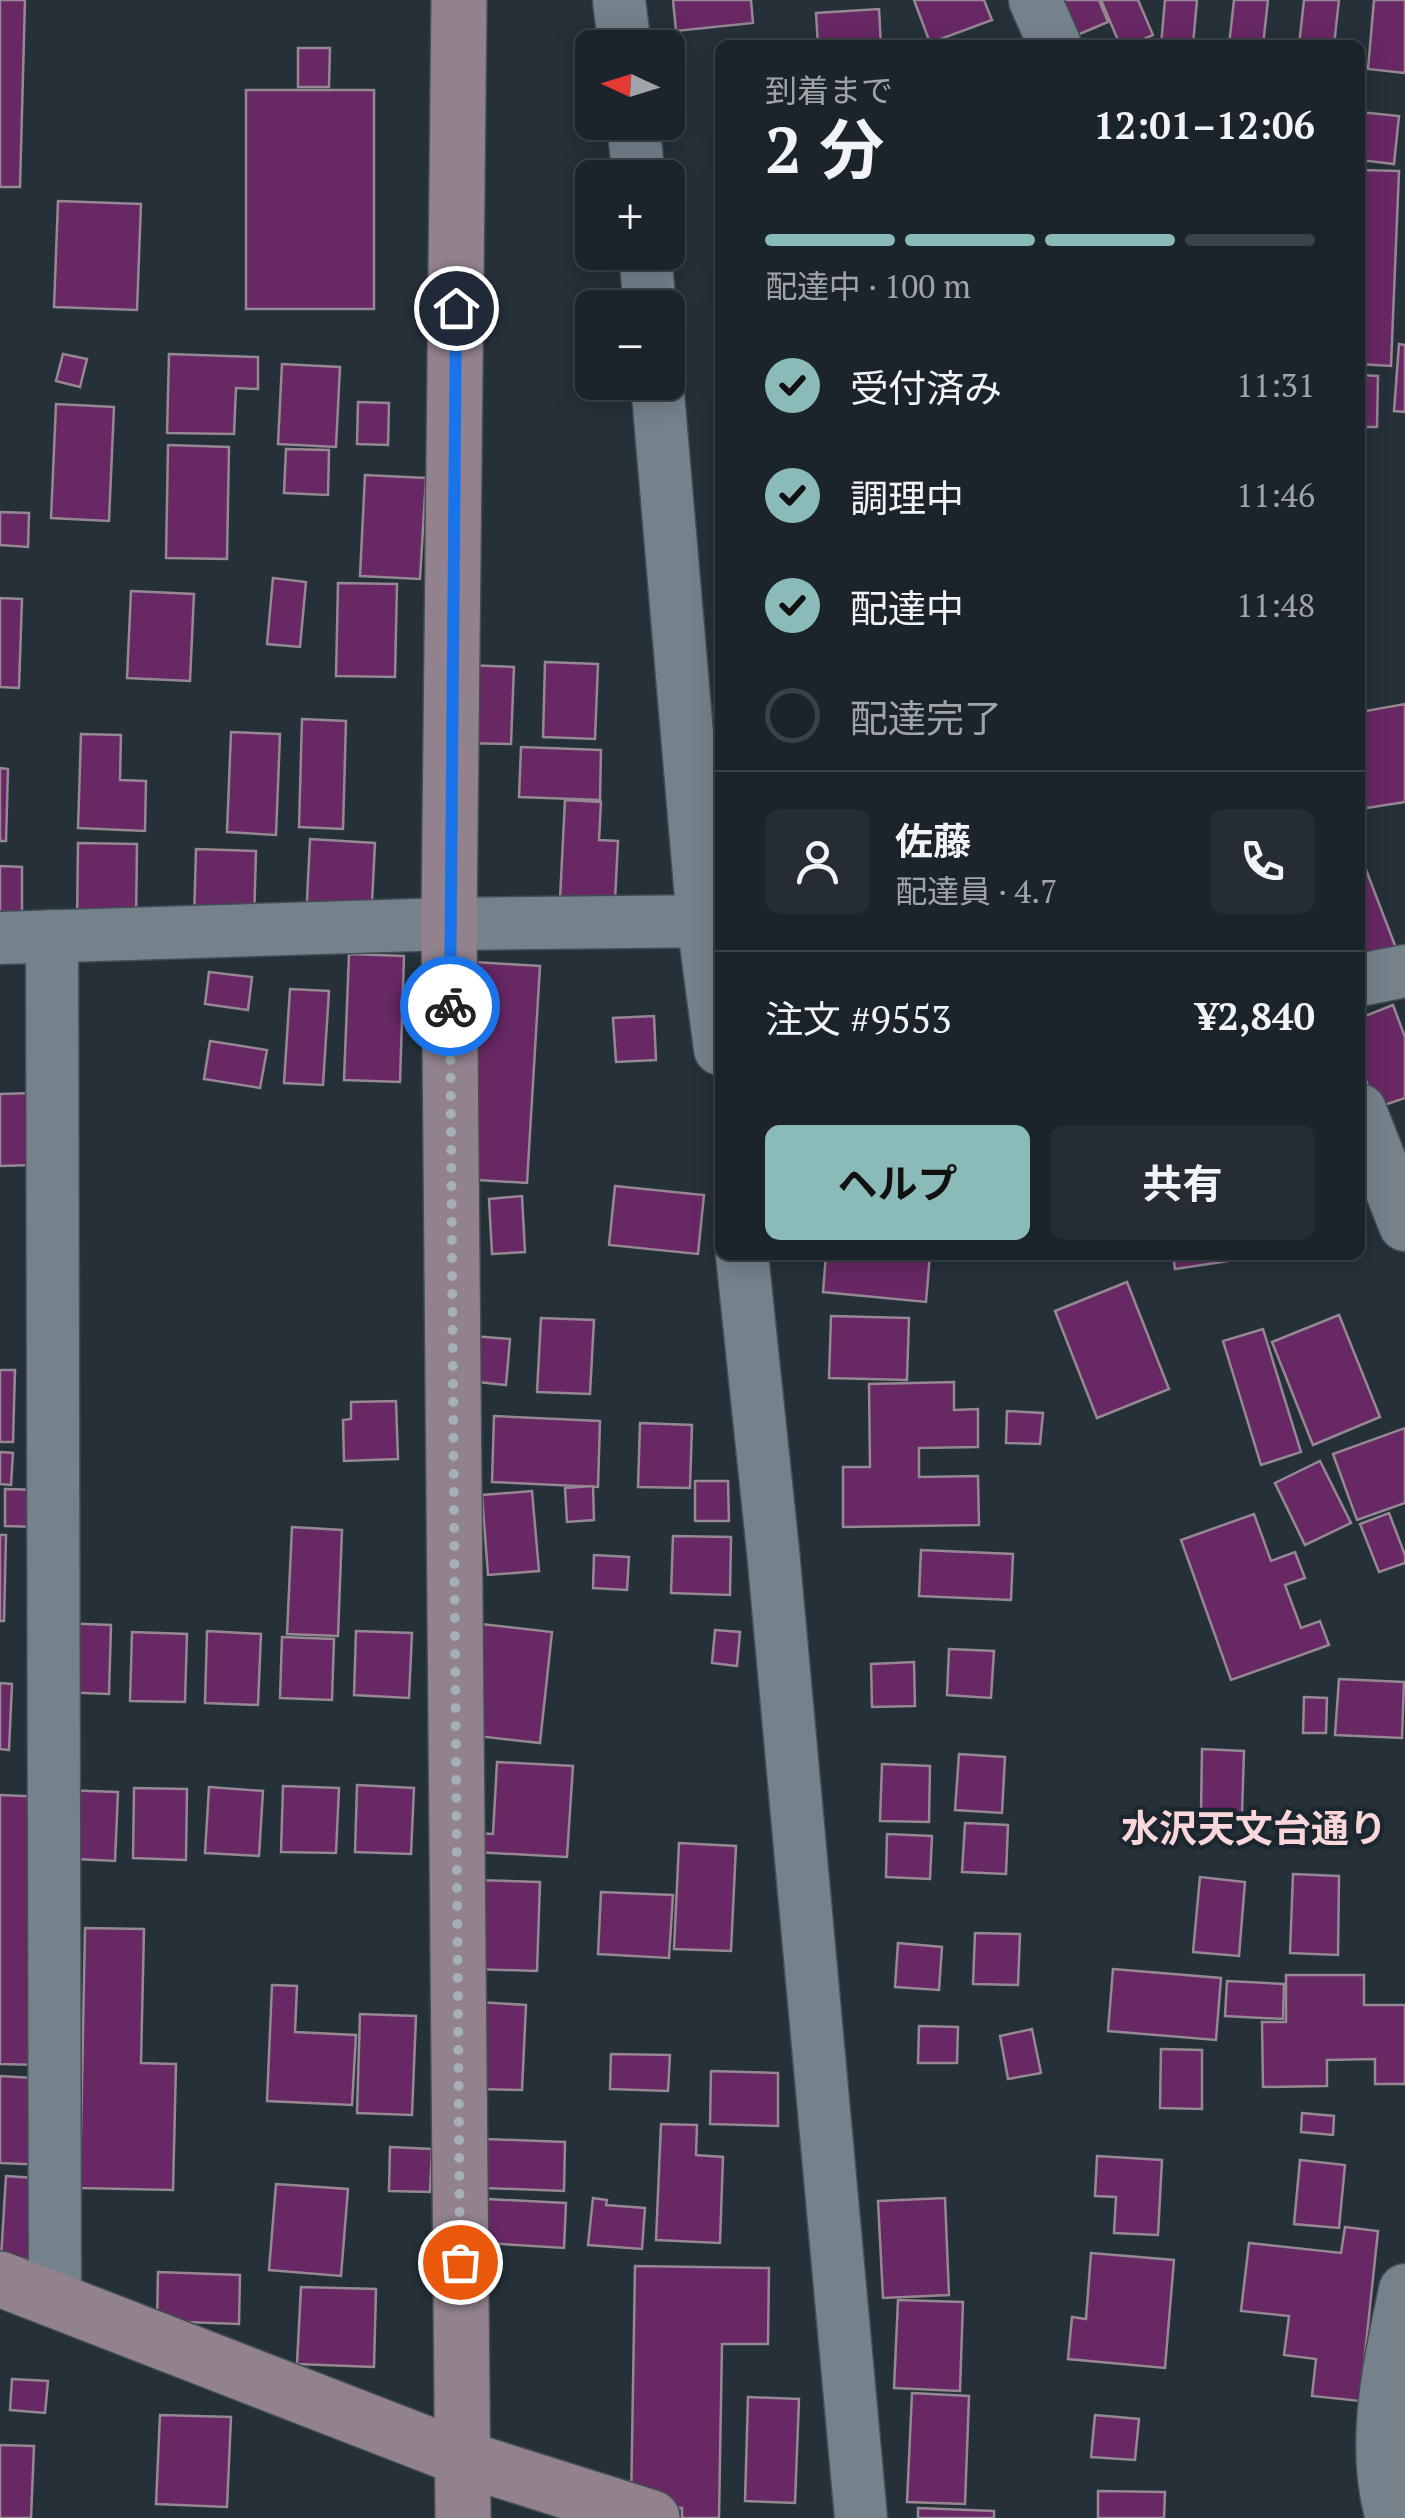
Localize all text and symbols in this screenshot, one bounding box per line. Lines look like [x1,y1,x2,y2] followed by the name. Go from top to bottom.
[575,30,685,140] north arrow
[575,30,685,400] map controls
[765,69,893,111] text: 到着まで
[1093,100,1315,150] text: 12:01–12:06
[765,105,884,192] text: 2 分
[575,160,685,270] button: +
[765,265,971,307] text: 配達中 · 100 m
[414,266,499,351] pin
[429,281,484,336] icon: home
[575,290,685,400] button: −
[765,358,820,413] icon: check
[850,363,1002,413] text: 受付済み
[1236,364,1315,406] text: 11:31
[765,468,820,523] icon: check
[850,473,964,523] text: 調理中
[1236,474,1315,516] text: 11:46
[765,578,820,633] icon: check
[850,583,964,633] text: 配達中
[1236,584,1315,626] text: 11:48
[850,693,1002,743] text: 配達完了
[765,809,870,914] button: person
[1210,809,1315,914] button: phone
[895,816,971,866] text: 佐藤
[895,870,1057,912] text: 配達員 · 4.7
[400,956,500,1056] courier
[423,979,478,1034] icon: bike
[1196,991,1315,1041] text: ¥2,840
[765,994,952,1044] text: 注文 #9553
[765,1125,1030,1240] button: ヘルプ
[1050,1125,1315,1240] button: 共有
[1121,1803,1387,1853] district label: 水沢天文台通り
[418,2220,503,2305] pin
[433,2235,488,2290] icon: bag

